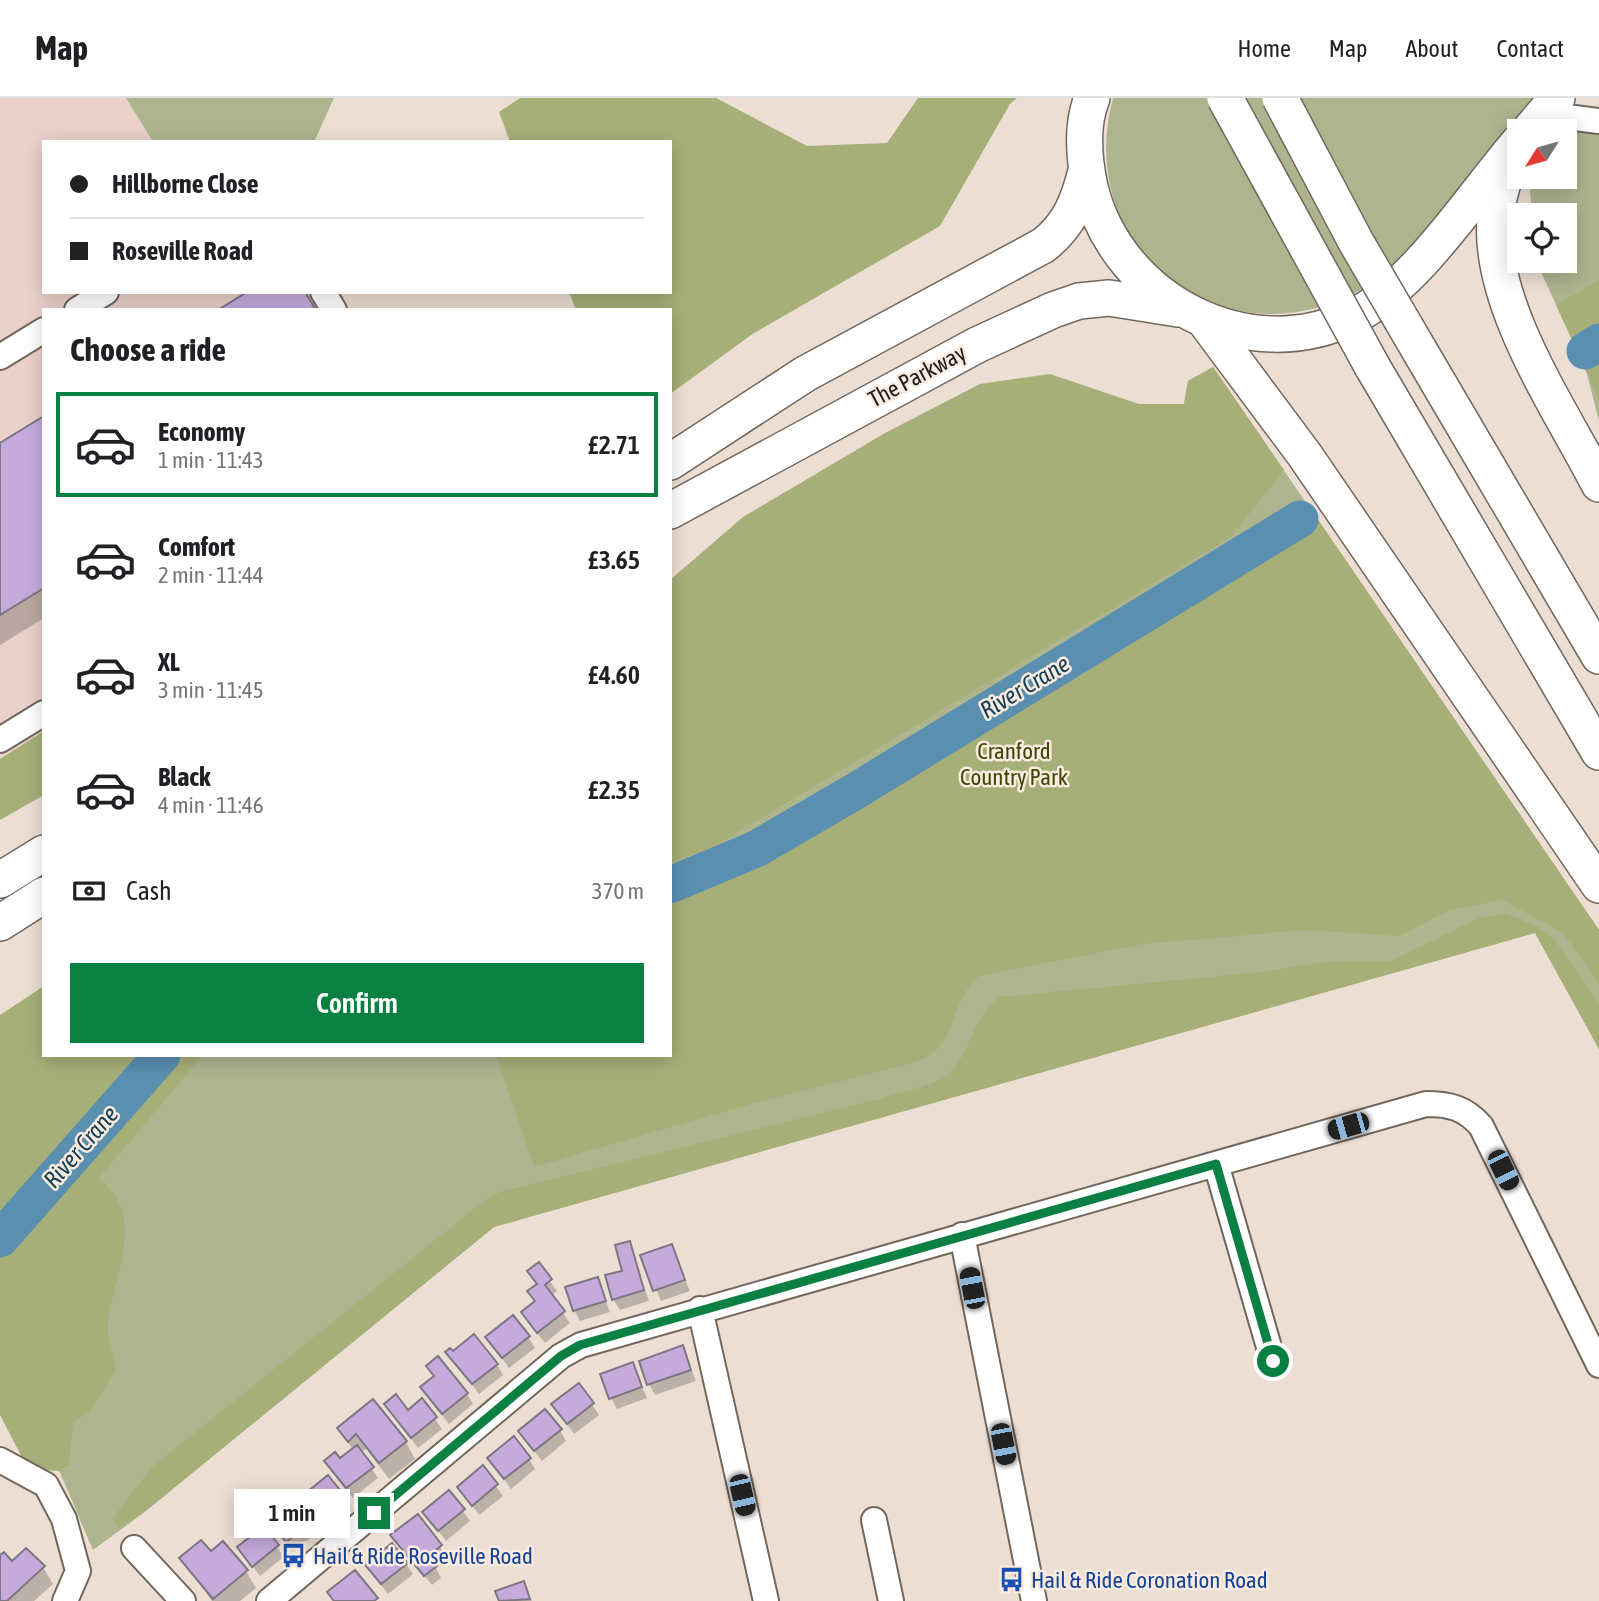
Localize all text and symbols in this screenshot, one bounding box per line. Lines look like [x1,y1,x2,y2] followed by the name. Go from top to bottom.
[35,29,88,67] text: Map
[1237,35,1291,62] text: Home
[1329,35,1367,62] text: Map
[1405,35,1458,62] text: About
[1496,35,1564,62] text: Contact
[1507,119,1577,189] north arrow
[1507,119,1577,273] map controls
[112,169,259,199] text: Hillborne Close
[1507,203,1577,273] button: locate
[112,236,253,266] text: Roseville Road
[70,331,226,368] text: Choose a ride
[864,340,970,412] street label: The Parkway
[74,413,137,476] icon: car
[158,417,245,447] text: Economy
[588,430,640,460] text: £2.71
[158,447,264,473] text: 1 min · 11:43
[74,528,137,591] icon: car
[158,532,235,562] text: Comfort
[588,545,640,575] text: £3.65
[158,562,264,588] text: 2 min · 11:44
[74,643,137,706] icon: car
[158,647,180,677] text: XL
[975,649,1074,724] water label: River Crane
[588,660,640,690] text: £4.60
[158,677,264,703] text: 3 min · 11:45
[960,738,1068,790] park label: Cranford Country Park
[74,758,137,821] icon: car
[158,762,210,792] text: Black
[588,775,640,805] text: £2.35
[158,792,264,818] text: 4 min · 11:46
[70,872,108,910] icon: cash
[126,876,172,906] text: Cash
[592,878,644,904] text: 370 m
[70,963,644,1043] button: Confirm
[38,1100,123,1193] water label: River Crane
[1325,1110,1372,1142] car
[1485,1147,1522,1193] car
[958,1265,987,1311] car
[1257,1345,1289,1377] route start
[989,1421,1018,1467] car
[728,1472,757,1518] car
[234,1488,350,1538] callout: 1 min
[358,1497,390,1529] route end
[269,1500,315,1526] text: 1 min
[279,1542,307,1570] bus stop icon: Hail & Ride Roseville Road
[313,1543,533,1569] place label: Hail & Ride Roseville Road
[997,1566,1025,1594] bus stop icon: Hail & Ride Coronation Road
[1031,1567,1268,1593] place label: Hail & Ride Coronation Road

